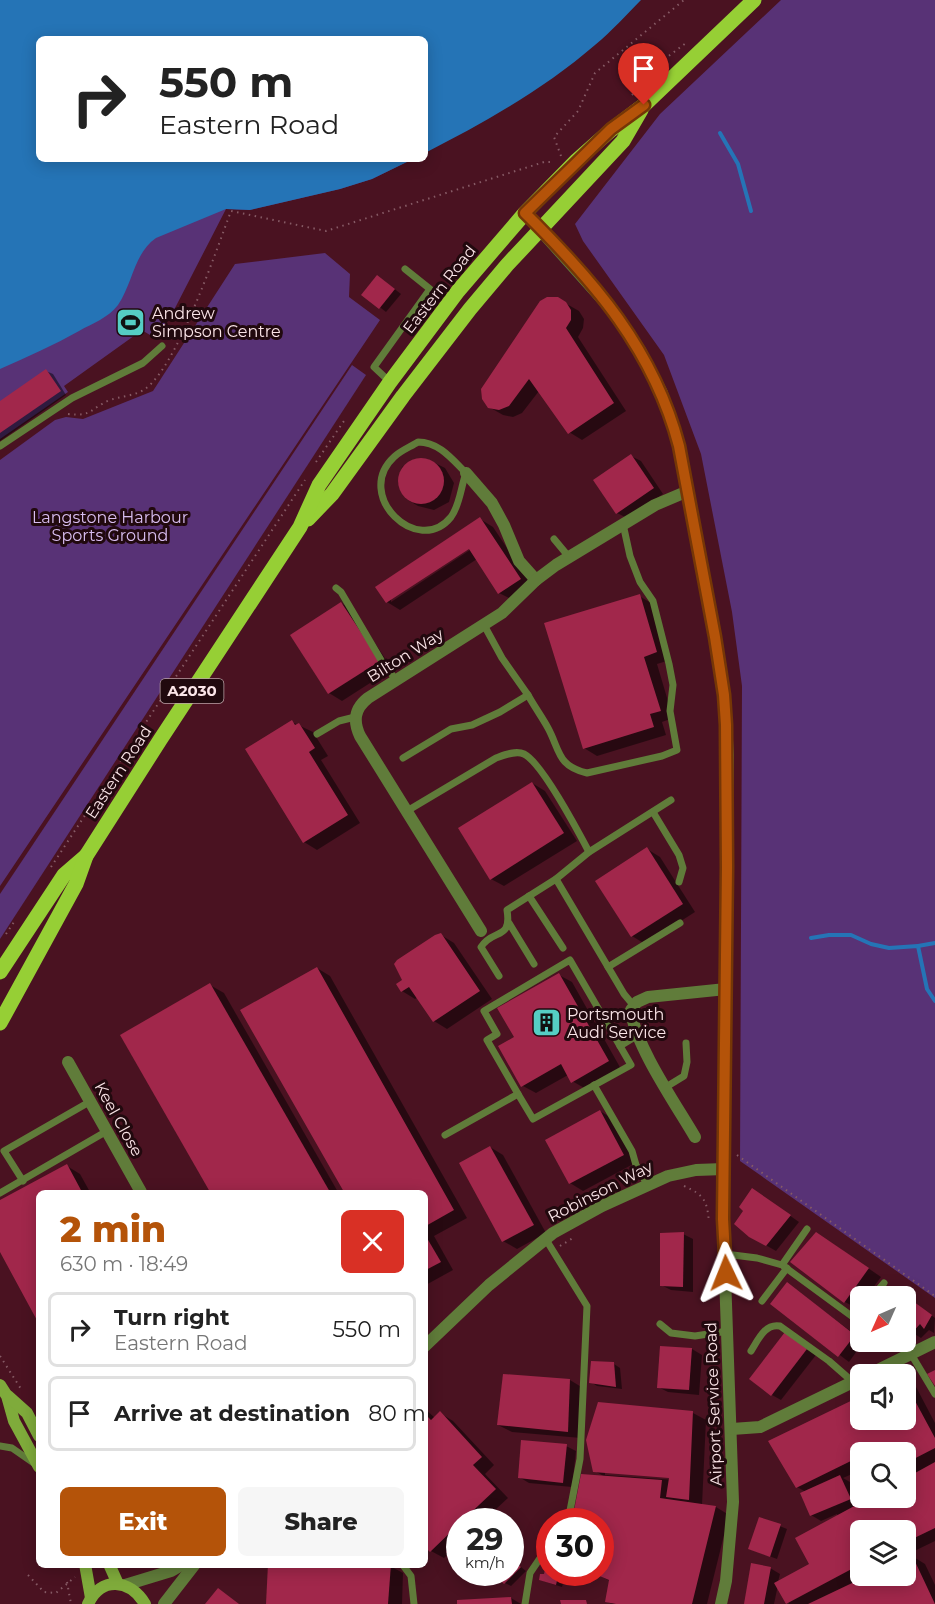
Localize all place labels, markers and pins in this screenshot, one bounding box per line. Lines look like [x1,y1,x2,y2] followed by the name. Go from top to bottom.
[618,43,669,105] pin
[152,304,281,341] place label: Andrew Simpson Centre
[115,306,147,338] sports icon: Andrew Simpson Centre
[567,1005,666,1042] place label: Portsmouth Audi Service
[530,1007,562,1039] building icon: Portsmouth Audi Service

